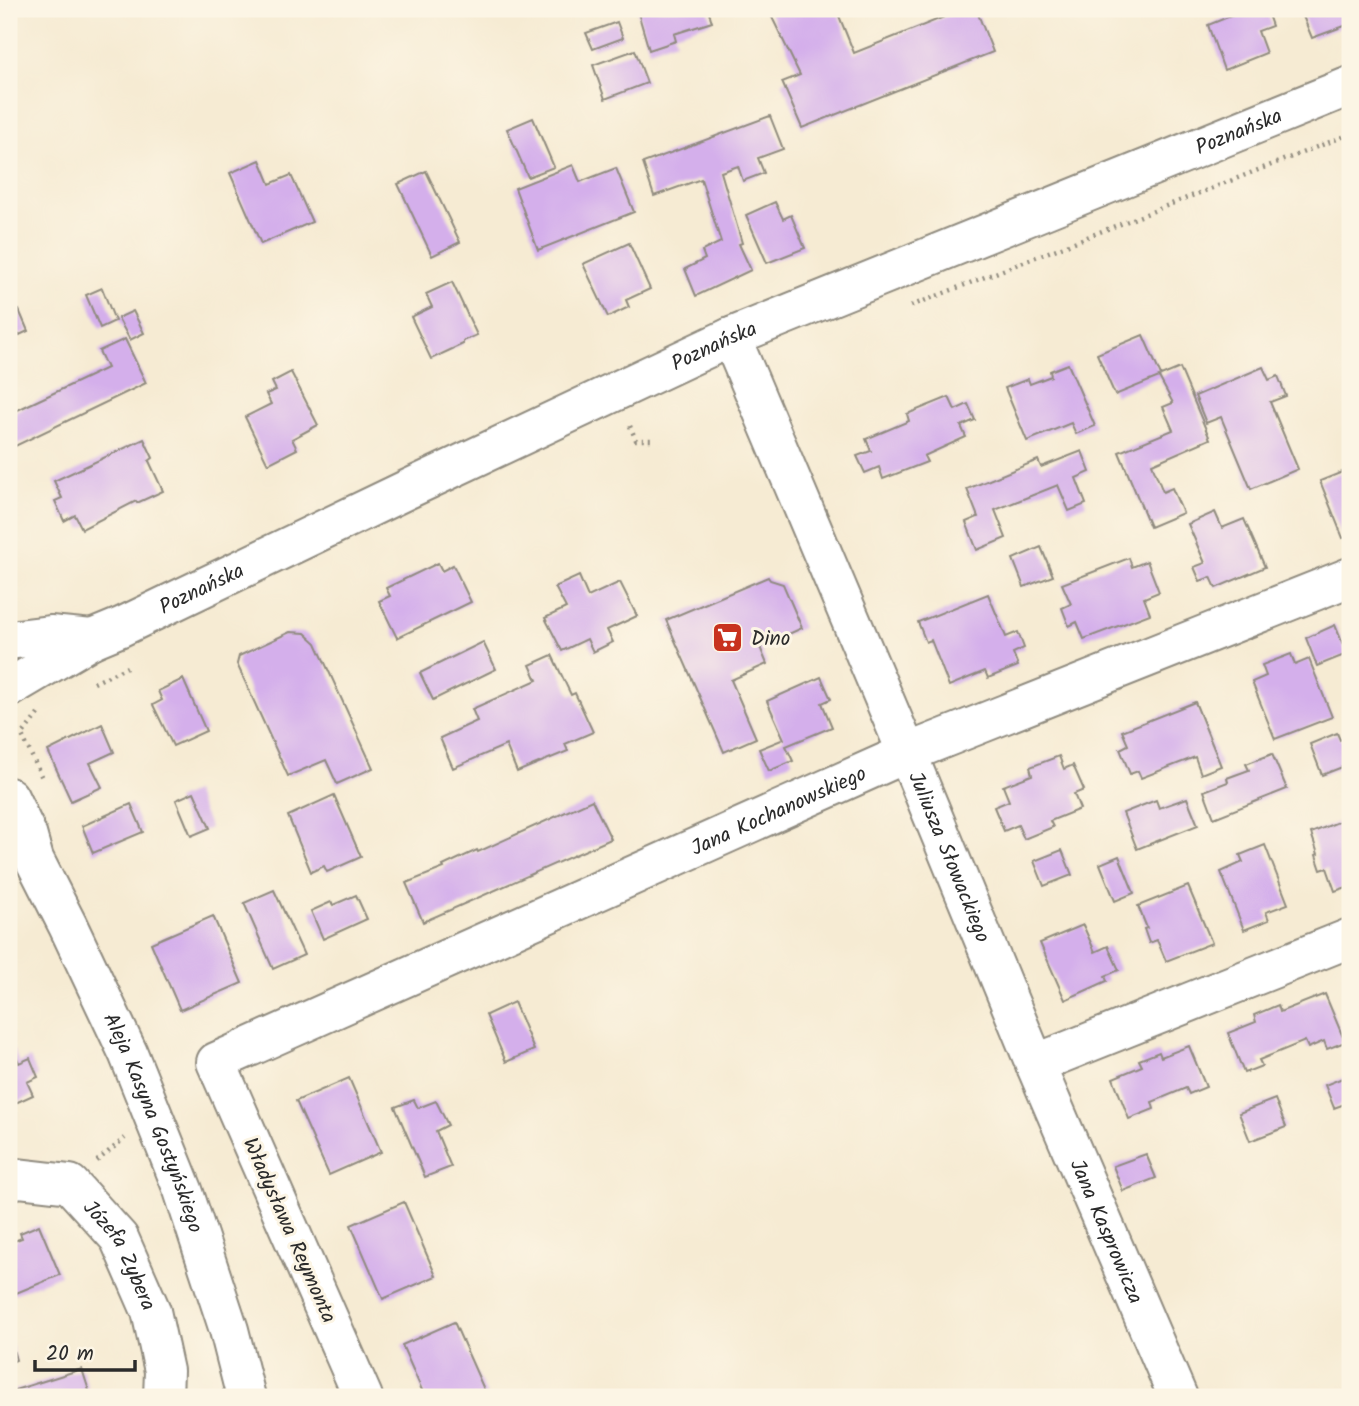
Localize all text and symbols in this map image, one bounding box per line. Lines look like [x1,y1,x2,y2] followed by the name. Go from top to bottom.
[1191,100,1288,165] street label: Poznańska
[666,313,762,381] street label: Poznańska
[154,555,250,624] street label: Poznańska
[711,621,745,655] supermarket icon: Dino
[751,623,790,656] place label: Dino
[686,758,872,866] street label: Jana Kochanowskiego
[898,767,998,948] street label: Juliusza Słowackiego
[93,1008,211,1238] street label: Aleja Kasyna Gostyńskiego
[233,1133,344,1329] street label: Władysława Reymonta
[1060,1154,1151,1309] street label: Jana Kasprowicza
[74,1193,164,1316] street label: Józefa Zybera
[35,1329,135,1373] scale bar
[46,1338,94,1371] text: 20 m

